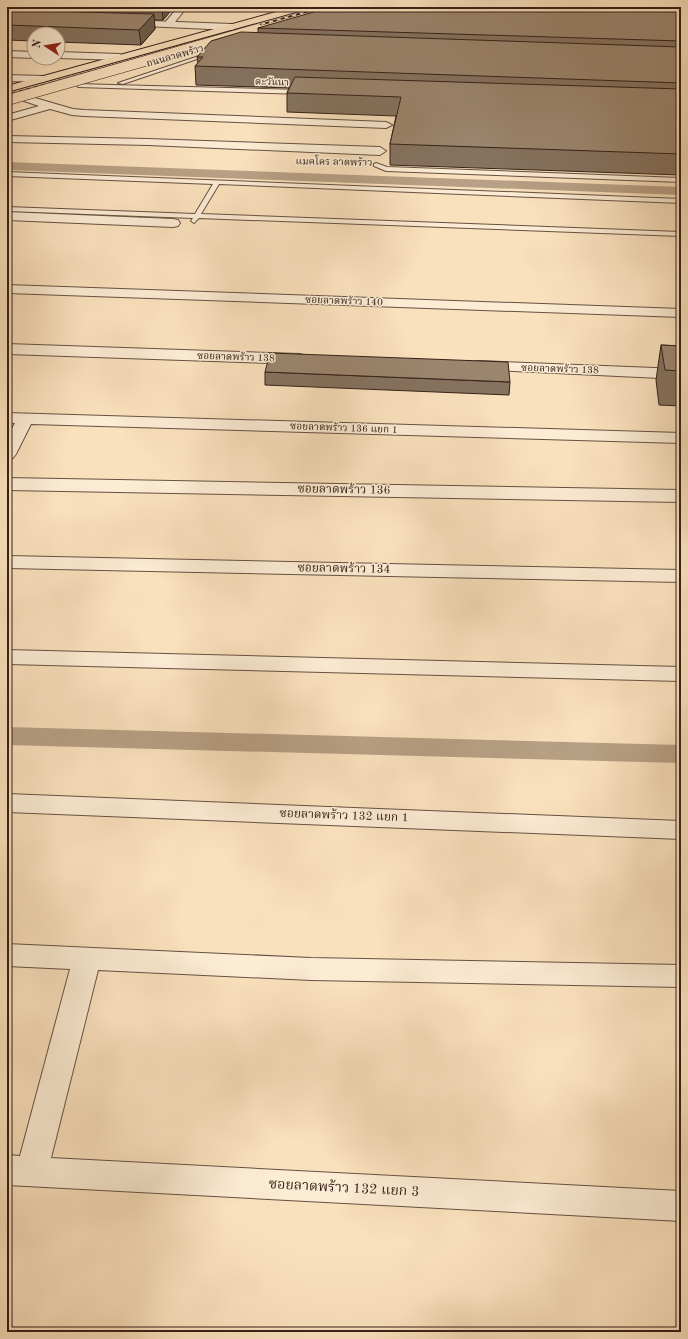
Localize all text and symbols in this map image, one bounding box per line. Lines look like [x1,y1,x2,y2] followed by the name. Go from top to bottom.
[26,26,66,66] north arrow
[31,38,44,49] text: N
[145,42,205,69] street label: ถนนลาดพร้าว
[255,75,289,88] street label: ตะวันนา
[295,153,373,168] street label: แมคโคร ลาดพร้าว
[305,294,383,307] street label: ซอยลาดพร้าว 140
[197,350,275,363] street label: ซอยลาดพร้าว 138
[521,362,599,375] street label: ซอยลาดพร้าว 138
[290,420,398,435] street label: ซอยลาดพร้าว 136 แยก 1
[297,481,391,497] street label: ซอยลาดพร้าว 136
[297,560,391,576] street label: ซอยลาดพร้าว 134
[279,806,409,824] street label: ซอยลาดพร้าว 132 แยก 1
[268,1175,420,1199] street label: ซอยลาดพร้าว 132 แยก 3

